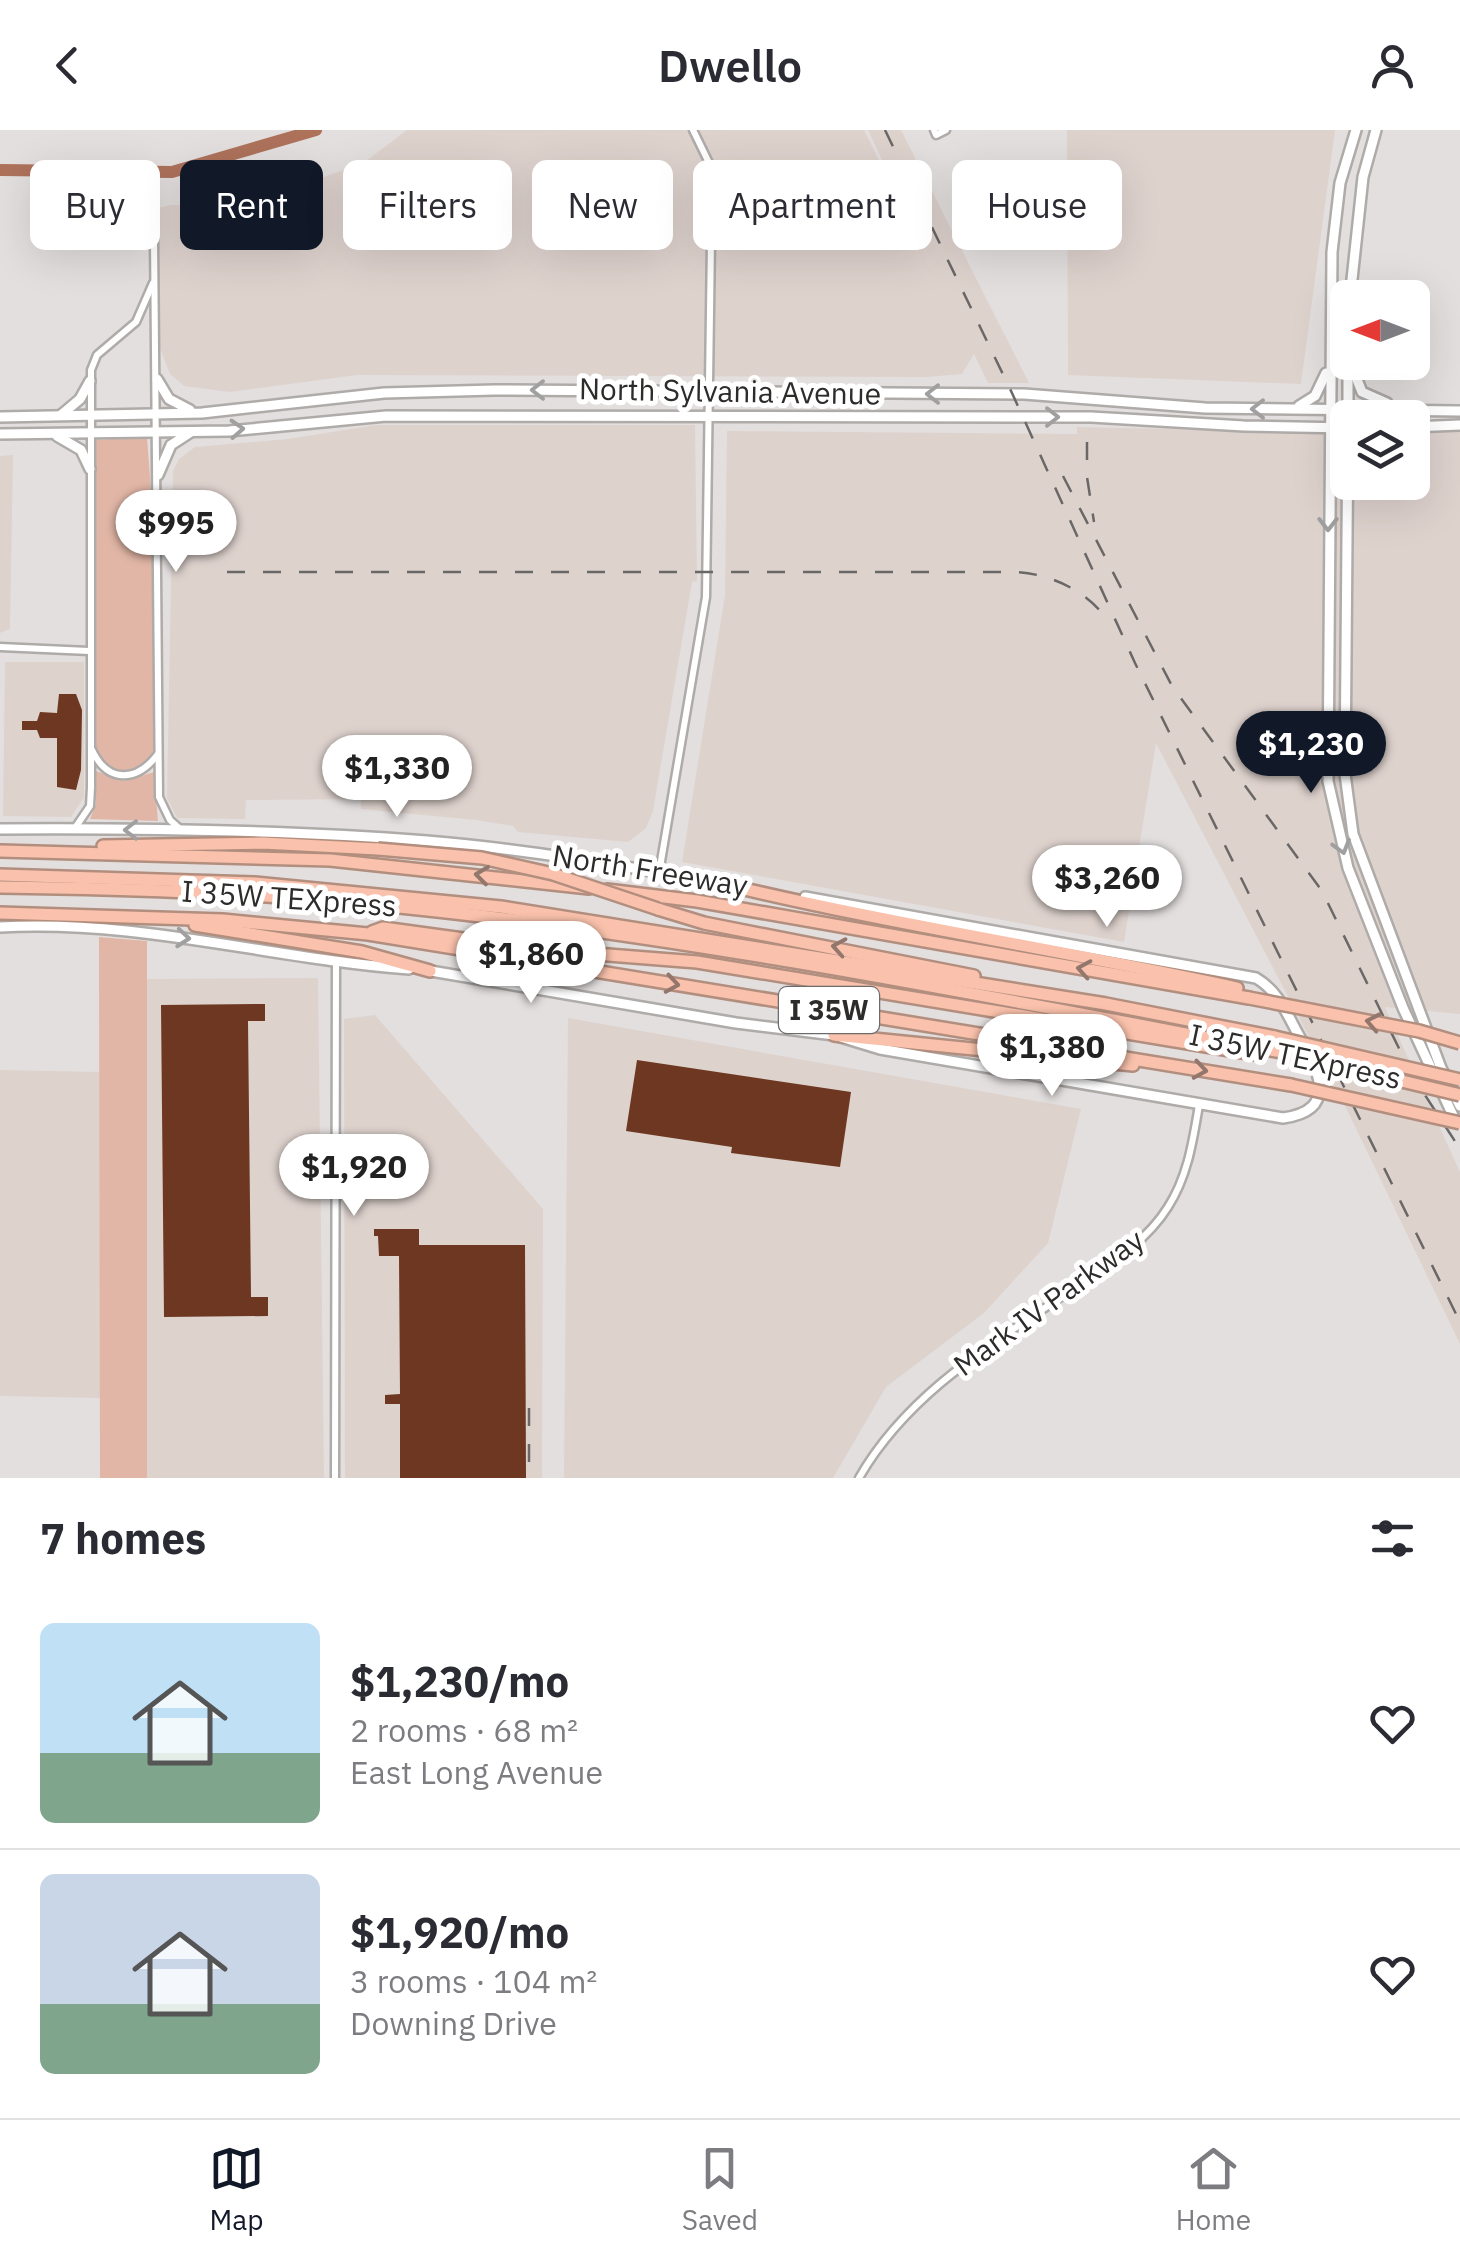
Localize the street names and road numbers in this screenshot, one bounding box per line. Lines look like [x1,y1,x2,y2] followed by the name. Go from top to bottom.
[579,368,882,413] street label: North Sylvania Avenue
[550,835,751,904] street label: North Freeway
[180,871,398,924] street label: I 35W TEXpress
[779,987,879,1033] road number: I 35W
[1186,1014,1405,1097] street label: I 35W TEXpress
[945,1220,1151,1384] street label: Mark IV Parkway

